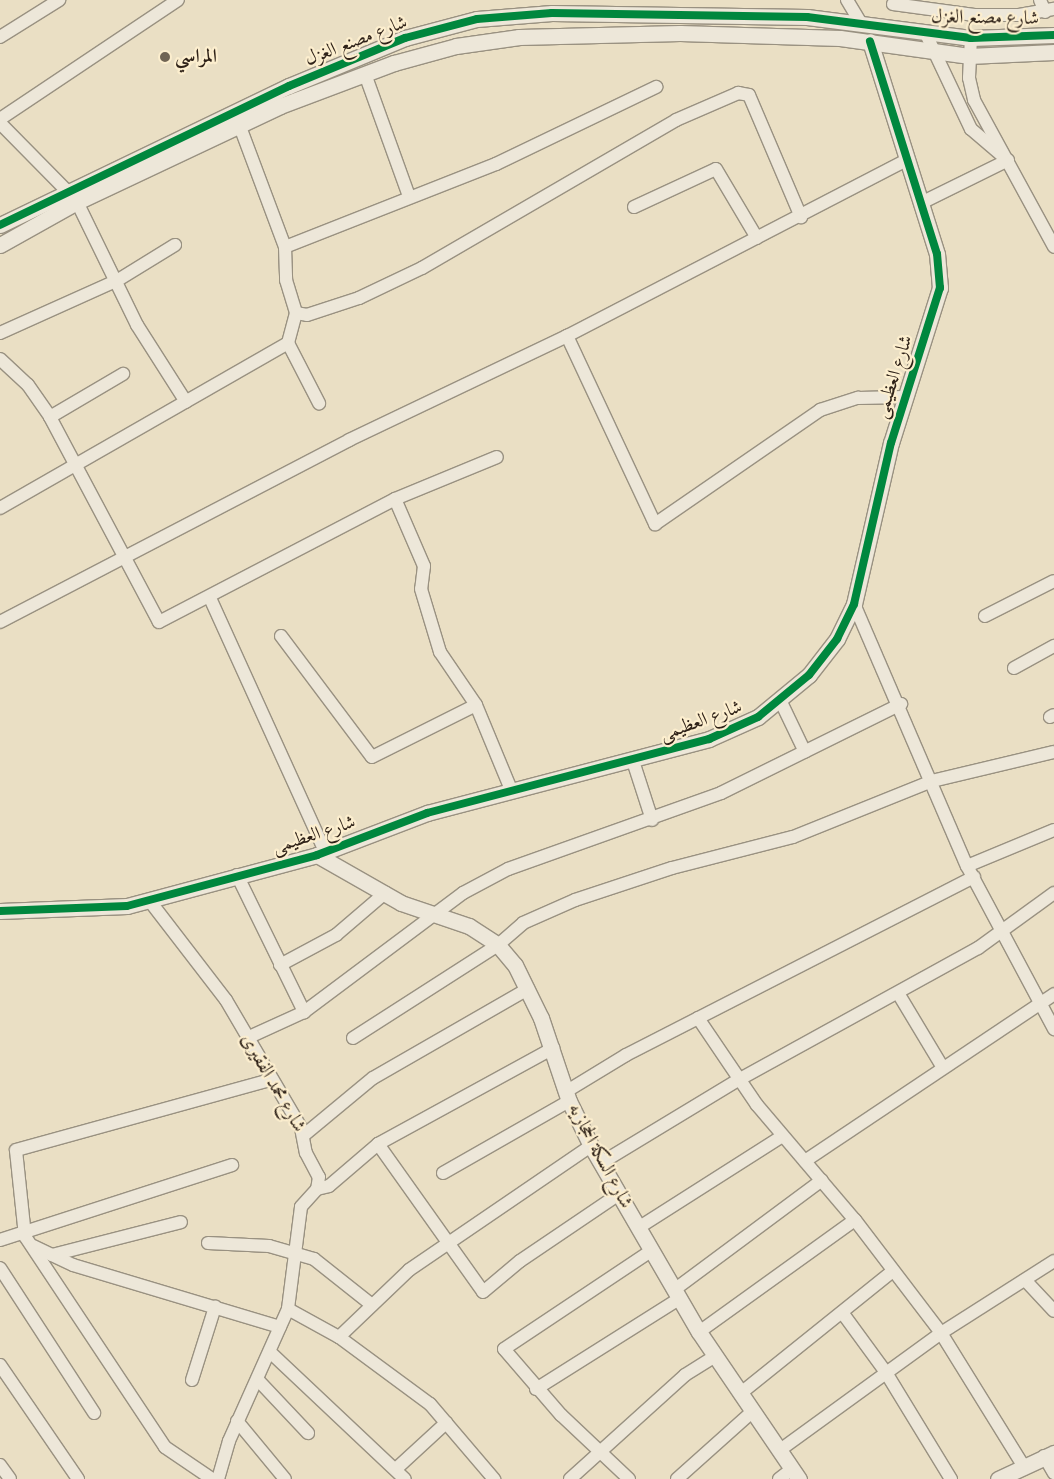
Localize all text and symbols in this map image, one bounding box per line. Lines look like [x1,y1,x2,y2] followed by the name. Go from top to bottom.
[931,6,1039,30] street label: شارع مصنع الغزل
[302,11,410,71] street label: شارع مصنع الغزل
[175,46,217,68] place label: المراسي
[159,51,171,63] marker: المراسي
[870,333,918,421] street label: شارع العظيمى
[657,696,745,746] street label: شارع العظيمى
[270,811,358,859] street label: شارع العظيمى
[236,1030,310,1136] street label: شارع محمد الفقيرى
[563,1100,637,1212] street label: شارع السكة الحجازيه

